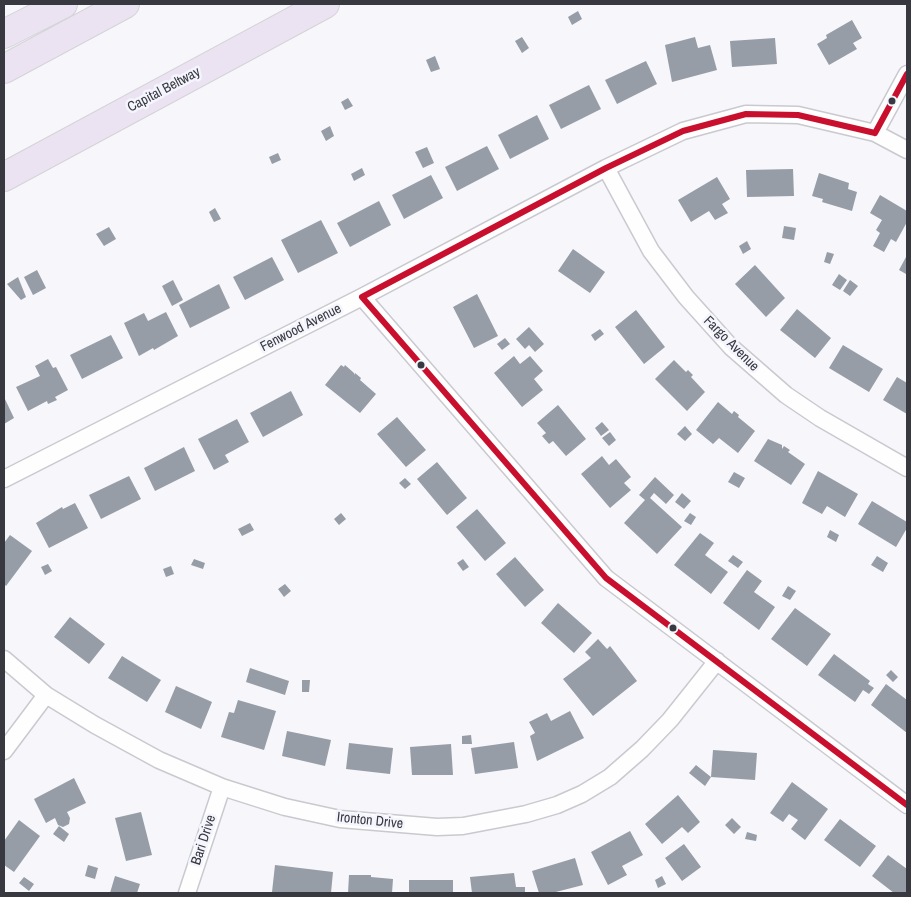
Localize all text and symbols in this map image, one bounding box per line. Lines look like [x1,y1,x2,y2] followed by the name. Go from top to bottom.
[125,64,203,116] street label: Capital Beltway
[887,96,897,106] unlabelled marker
[258,300,344,356] street label: Fenwood Avenue
[700,313,762,375] street label: Fargo Avenue
[416,360,426,370] unlabelled marker
[668,623,678,633] unlabelled marker
[336,809,404,833] street label: Ironton Drive
[188,813,220,867] street label: Bari Drive

